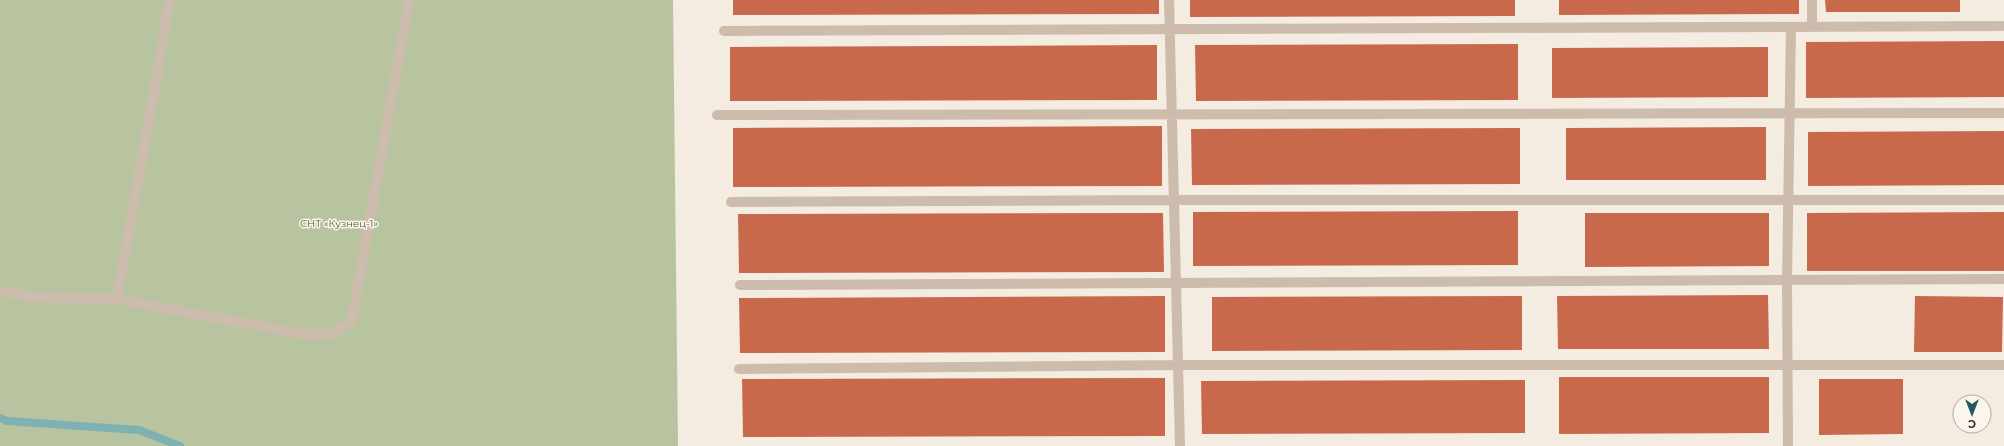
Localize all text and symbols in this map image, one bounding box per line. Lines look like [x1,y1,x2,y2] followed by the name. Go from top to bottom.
[300,217,378,230] park label: СНТ «Кузнец-1»
[1952,394,1992,434] north arrow
[1968,417,1976,431] text: С

